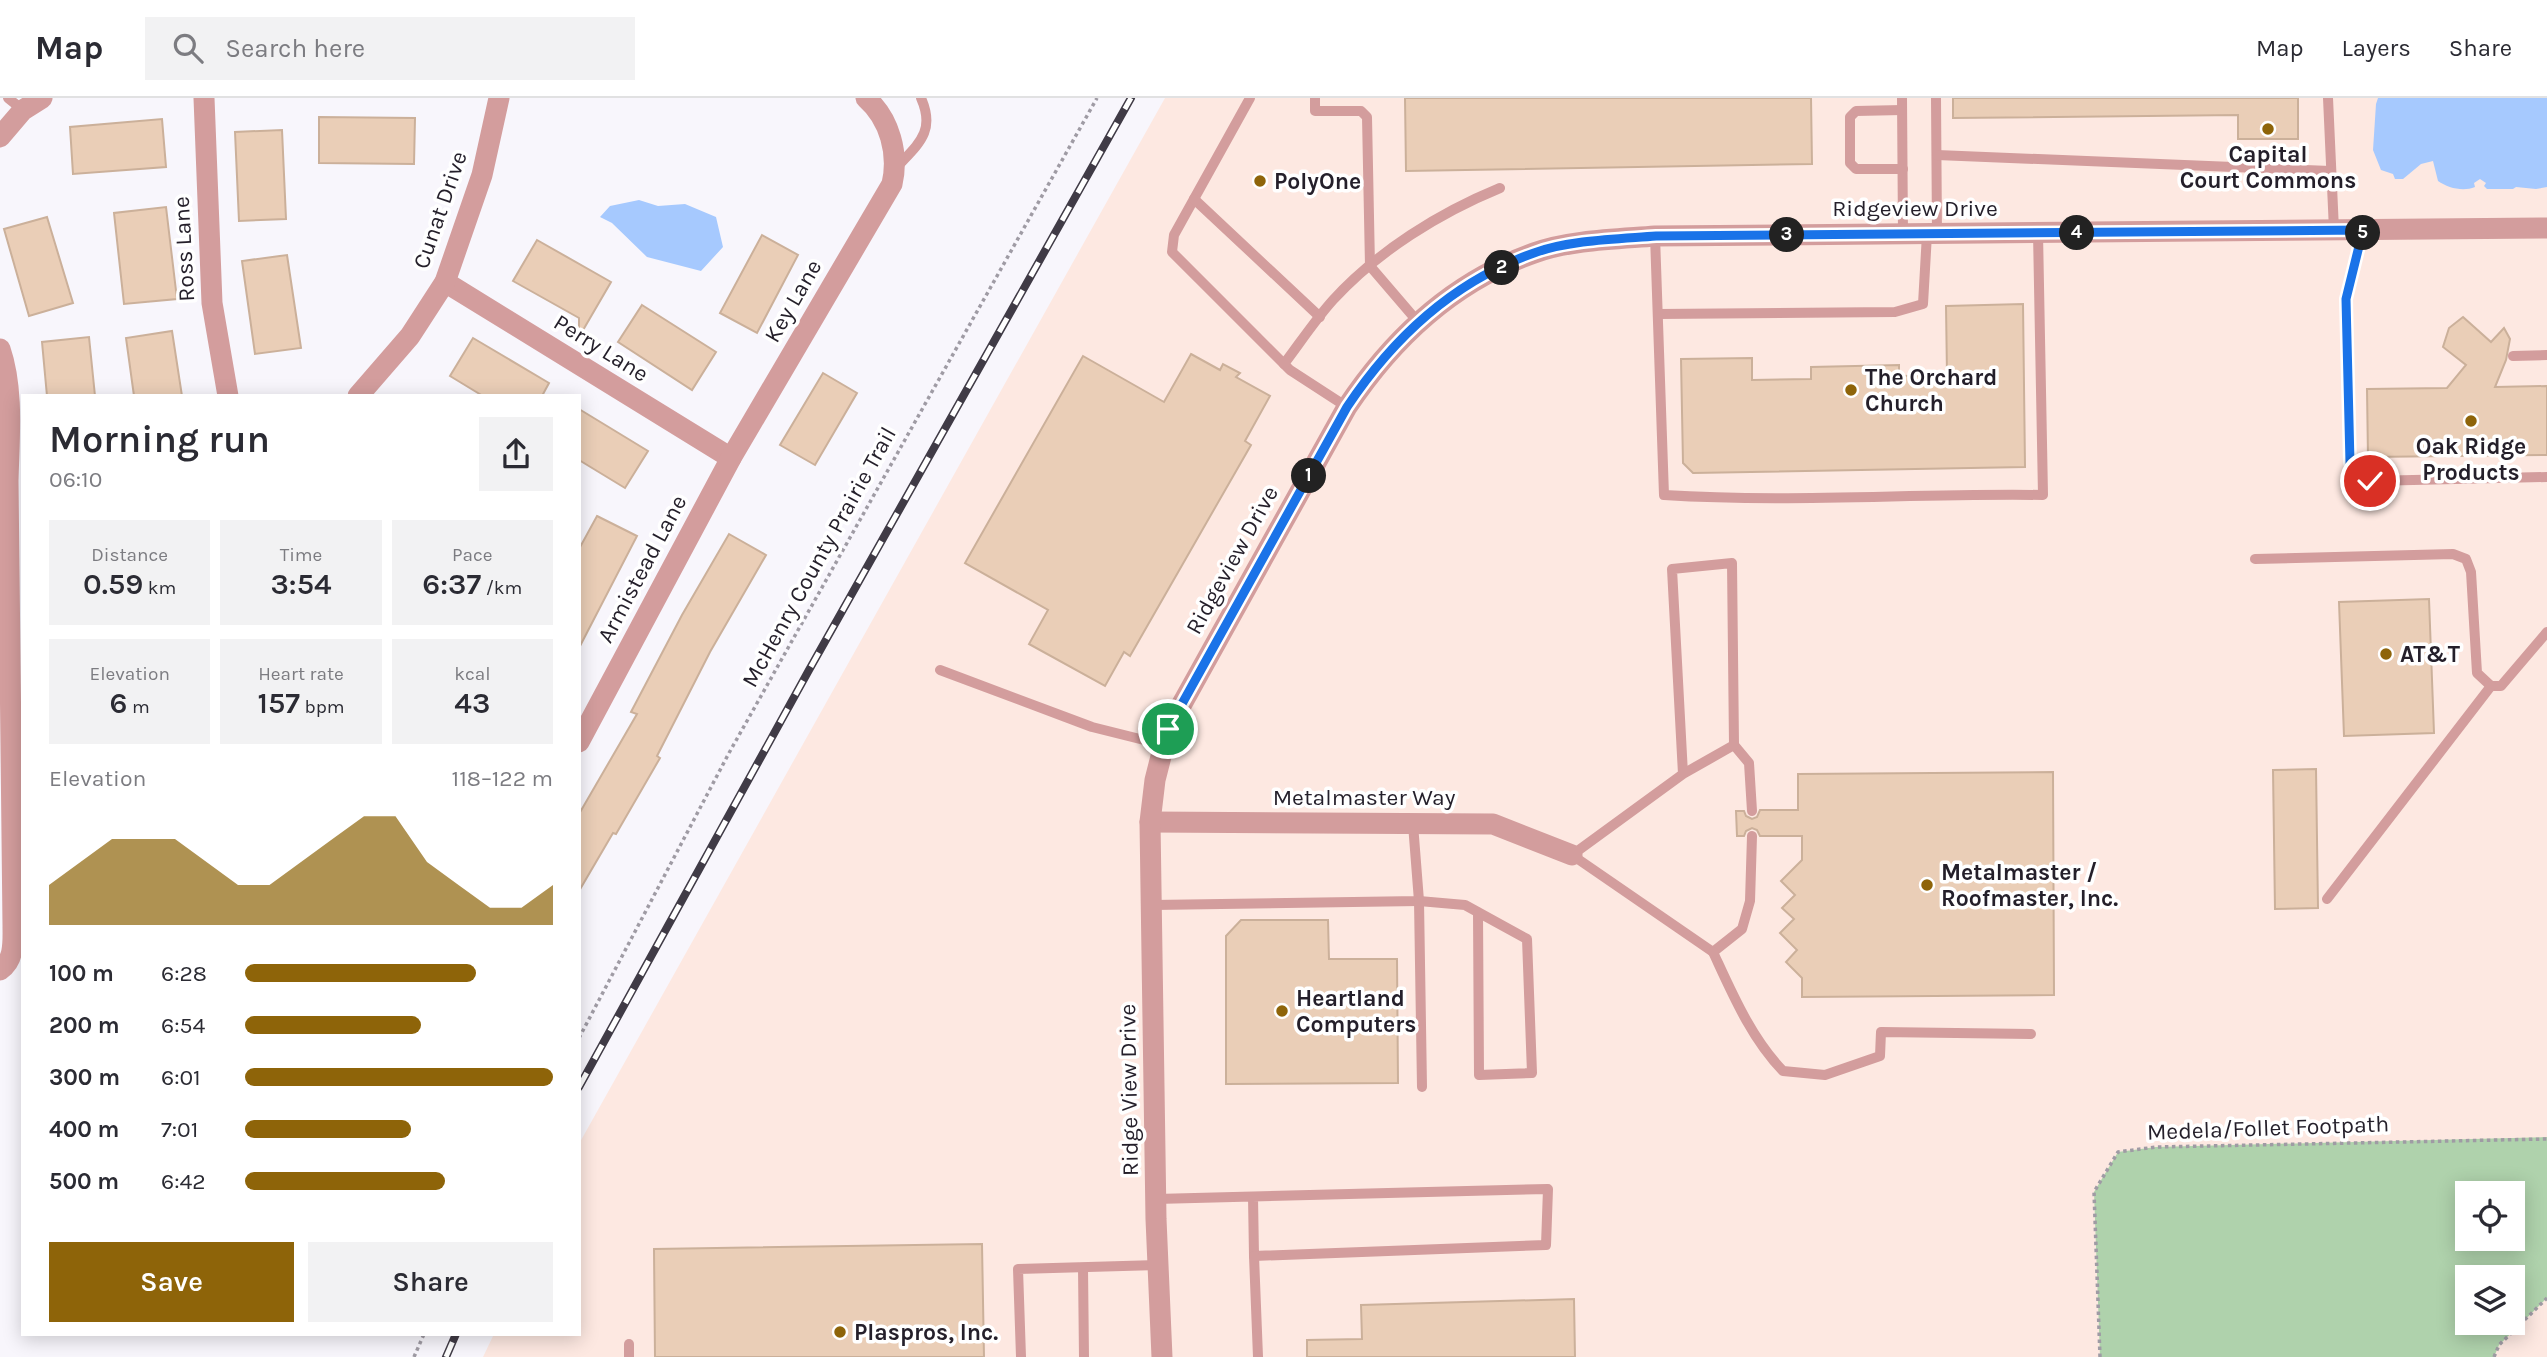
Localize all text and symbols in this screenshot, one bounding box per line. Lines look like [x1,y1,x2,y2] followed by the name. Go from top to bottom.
[145,17,635,80] search box
[35,29,103,67] text: Map
[169,29,207,67] icon: search
[225,33,365,64] text: Search here
[2256,34,2304,62] text: Map
[2342,34,2411,62] text: Layers
[2449,34,2512,62] text: Share
[2260,121,2276,137] marker: Capital Court Commons
[2180,141,2356,194] place label: Capital Court Commons
[407,148,473,272] street label: Cunat Drive
[1274,168,1361,195] place label: PolyOne
[1252,173,1268,189] marker: PolyOne
[1832,195,1998,222] street label: Ridgeview Drive
[168,196,200,302] street label: Ross Lane
[2060,216,2094,250] pin: 4
[2346,216,2380,250] pin: 5
[1770,218,1804,252] pin: 3
[2071,221,2082,243] text: 4
[2357,221,2368,243] text: 5
[1781,223,1792,245] text: 3
[1484,250,1520,286] pin: 2
[759,255,827,347] street label: Key Lane
[1496,256,1507,278] text: 2
[549,308,653,388] street label: Perry Lane
[1865,364,1997,417] place label: The Orchard Church
[1843,382,1859,398] marker: The Orchard Church
[2463,413,2479,429] marker: Oak Ridge Products
[49,417,270,462] text: Morning run
[479,417,553,491] button: share
[736,422,902,692] street label: McHenry County Prairie Trail
[2416,433,2526,486] place label: Oak Ridge Products
[2340,451,2400,511] pin
[1292,458,1326,494] pin: 1
[2351,462,2389,500] icon: check
[1305,464,1312,486] text: 1
[49,466,102,493] text: 06:10
[1180,481,1284,639] street label: Ridgeview Drive
[592,491,692,647] street label: Armistead Lane
[91,544,168,566] text: Distance
[280,544,322,566] text: Time
[452,544,493,566] text: Pace
[83,566,143,602] text: 0.59
[270,566,332,602] text: 3:54
[422,566,481,602] text: 6:37
[143,577,176,599] text: km
[481,577,522,599] text: /km
[2400,641,2461,668] place label: AT&T
[2378,646,2394,662] marker: AT&T
[89,663,170,685] text: Elevation
[258,663,344,685] text: Heart rate
[454,663,490,685] text: kcal
[110,685,127,721] text: 6
[257,685,300,721] text: 157
[454,685,490,721] text: 43
[127,696,150,718] text: m
[300,696,345,718] text: bpm
[1138,699,1198,759] pin
[1149,710,1187,748] icon: arrive
[49,765,146,792] text: Elevation
[452,765,553,792] text: 118–122 m
[1273,784,1456,811] street label: Metalmaster Way
[1941,859,2118,912] place label: Metalmaster / Roofmaster, Inc.
[1919,877,1935,893] marker: Metalmaster / Roofmaster, Inc.
[49,960,114,987] text: 100 m
[161,960,207,987] text: 6:28
[1296,985,1416,1038] place label: Heartland Computers
[1274,1003,1290,1019] marker: Heartland Computers
[1114,1004,1144,1176] street label: Ridge View Drive
[49,1012,120,1039] text: 200 m
[161,1012,205,1039] text: 6:54
[49,1064,120,1091] text: 300 m
[161,1064,201,1091] text: 6:01
[2146,1110,2390,1146] street label: Medela/Follet Footpath
[49,1116,119,1143] text: 400 m
[161,1116,198,1143] text: 7:01
[49,1168,119,1195] text: 500 m
[161,1168,206,1195] text: 6:42
[2455,1181,2525,1335] map controls
[2455,1181,2525,1251] button: locate
[49,1242,294,1322] button: Save
[308,1242,553,1322] button: Share
[2455,1265,2525,1335] button: layers
[854,1319,998,1346] place label: Plaspros, Inc.
[832,1324,848,1340] marker: Plaspros, Inc.

